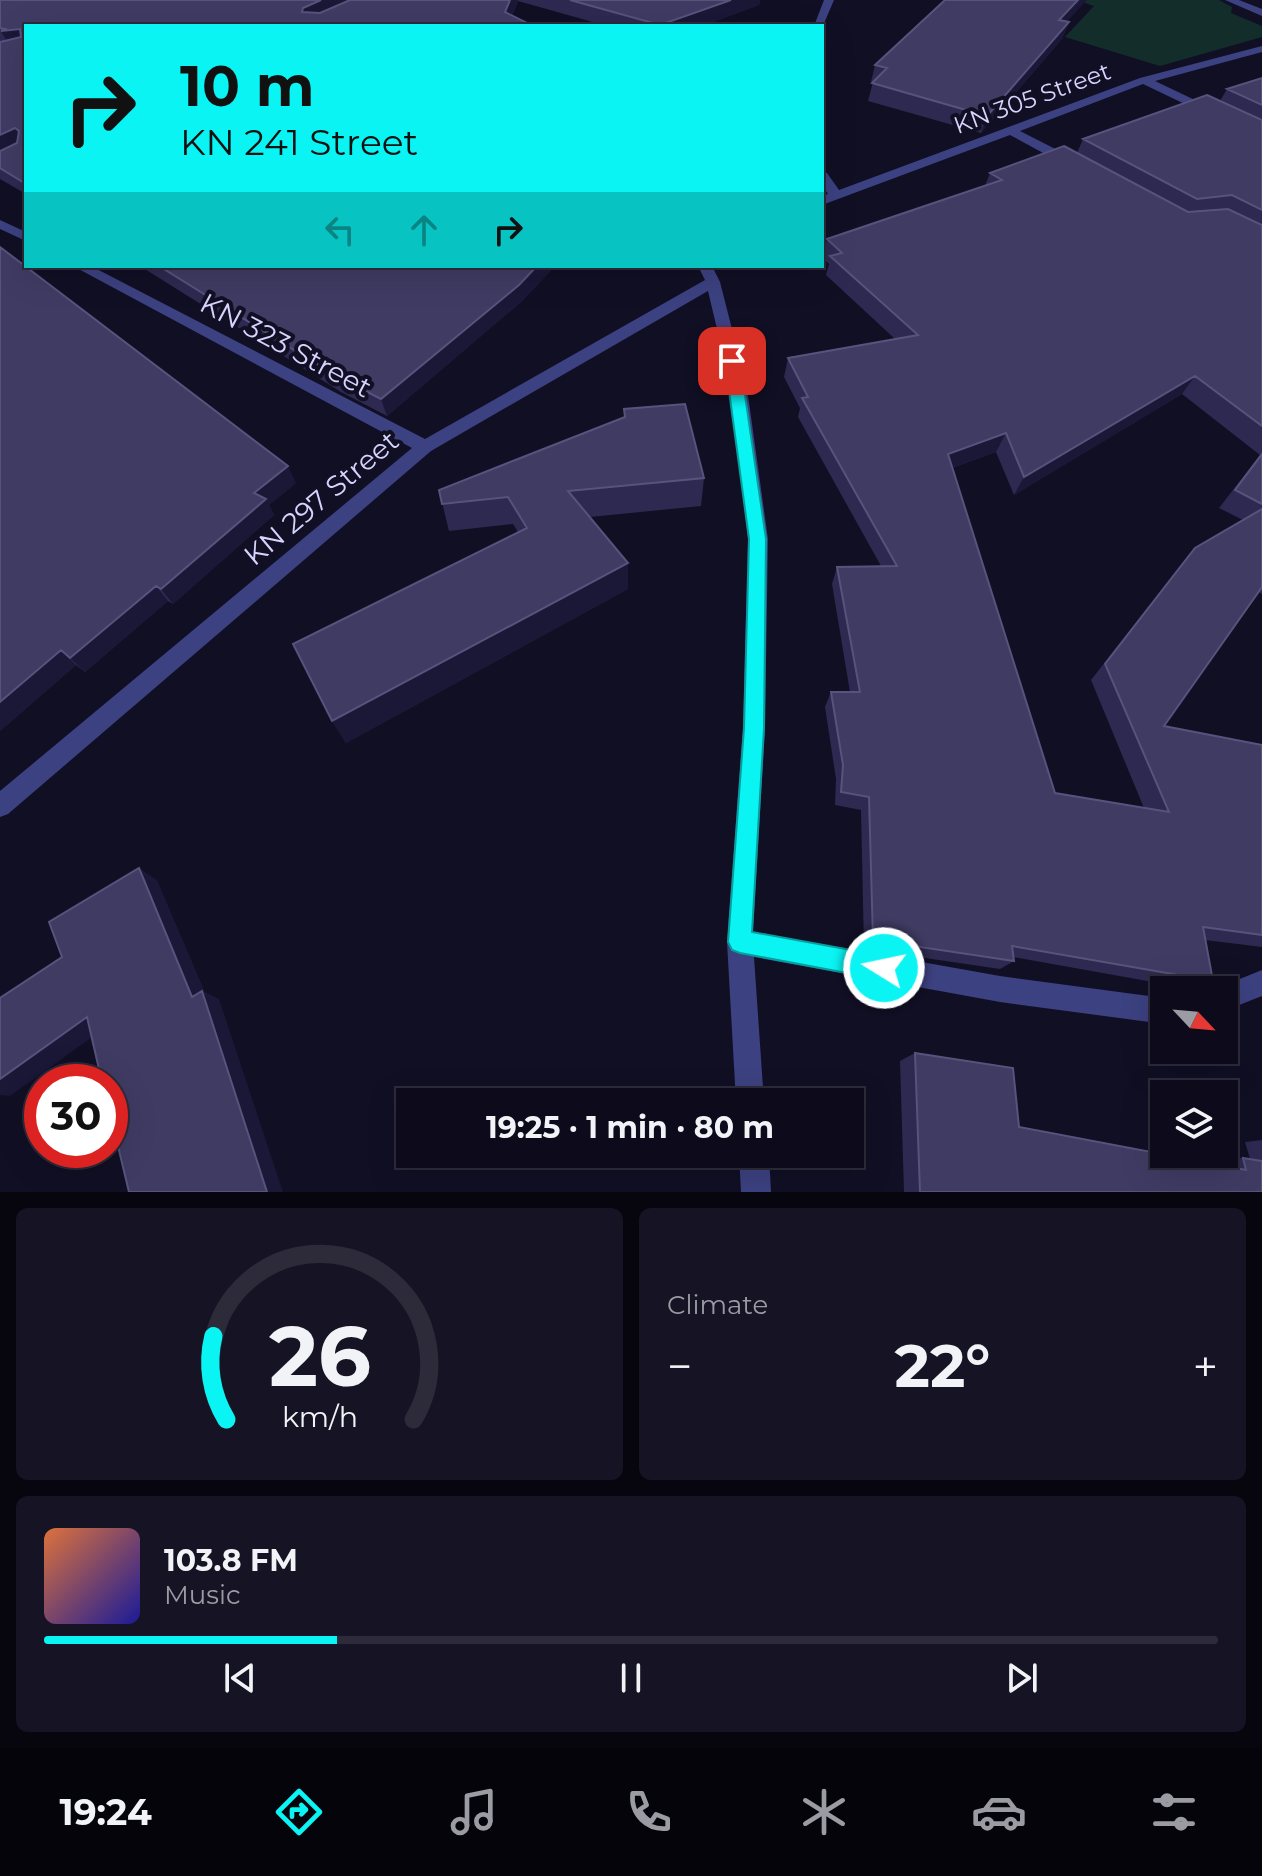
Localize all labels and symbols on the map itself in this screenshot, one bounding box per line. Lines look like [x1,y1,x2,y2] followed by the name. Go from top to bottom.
[950,56,1115,140] street label: KN 305 Street
[194,286,378,404] street label: KN 323 Street
[698,327,766,395] pin
[237,424,405,572] street label: KN 297 Street
[842,926,926,1010] position arrow
[1150,976,1238,1064] north arrow
[24,1064,128,1168] speed limit sign: 30

